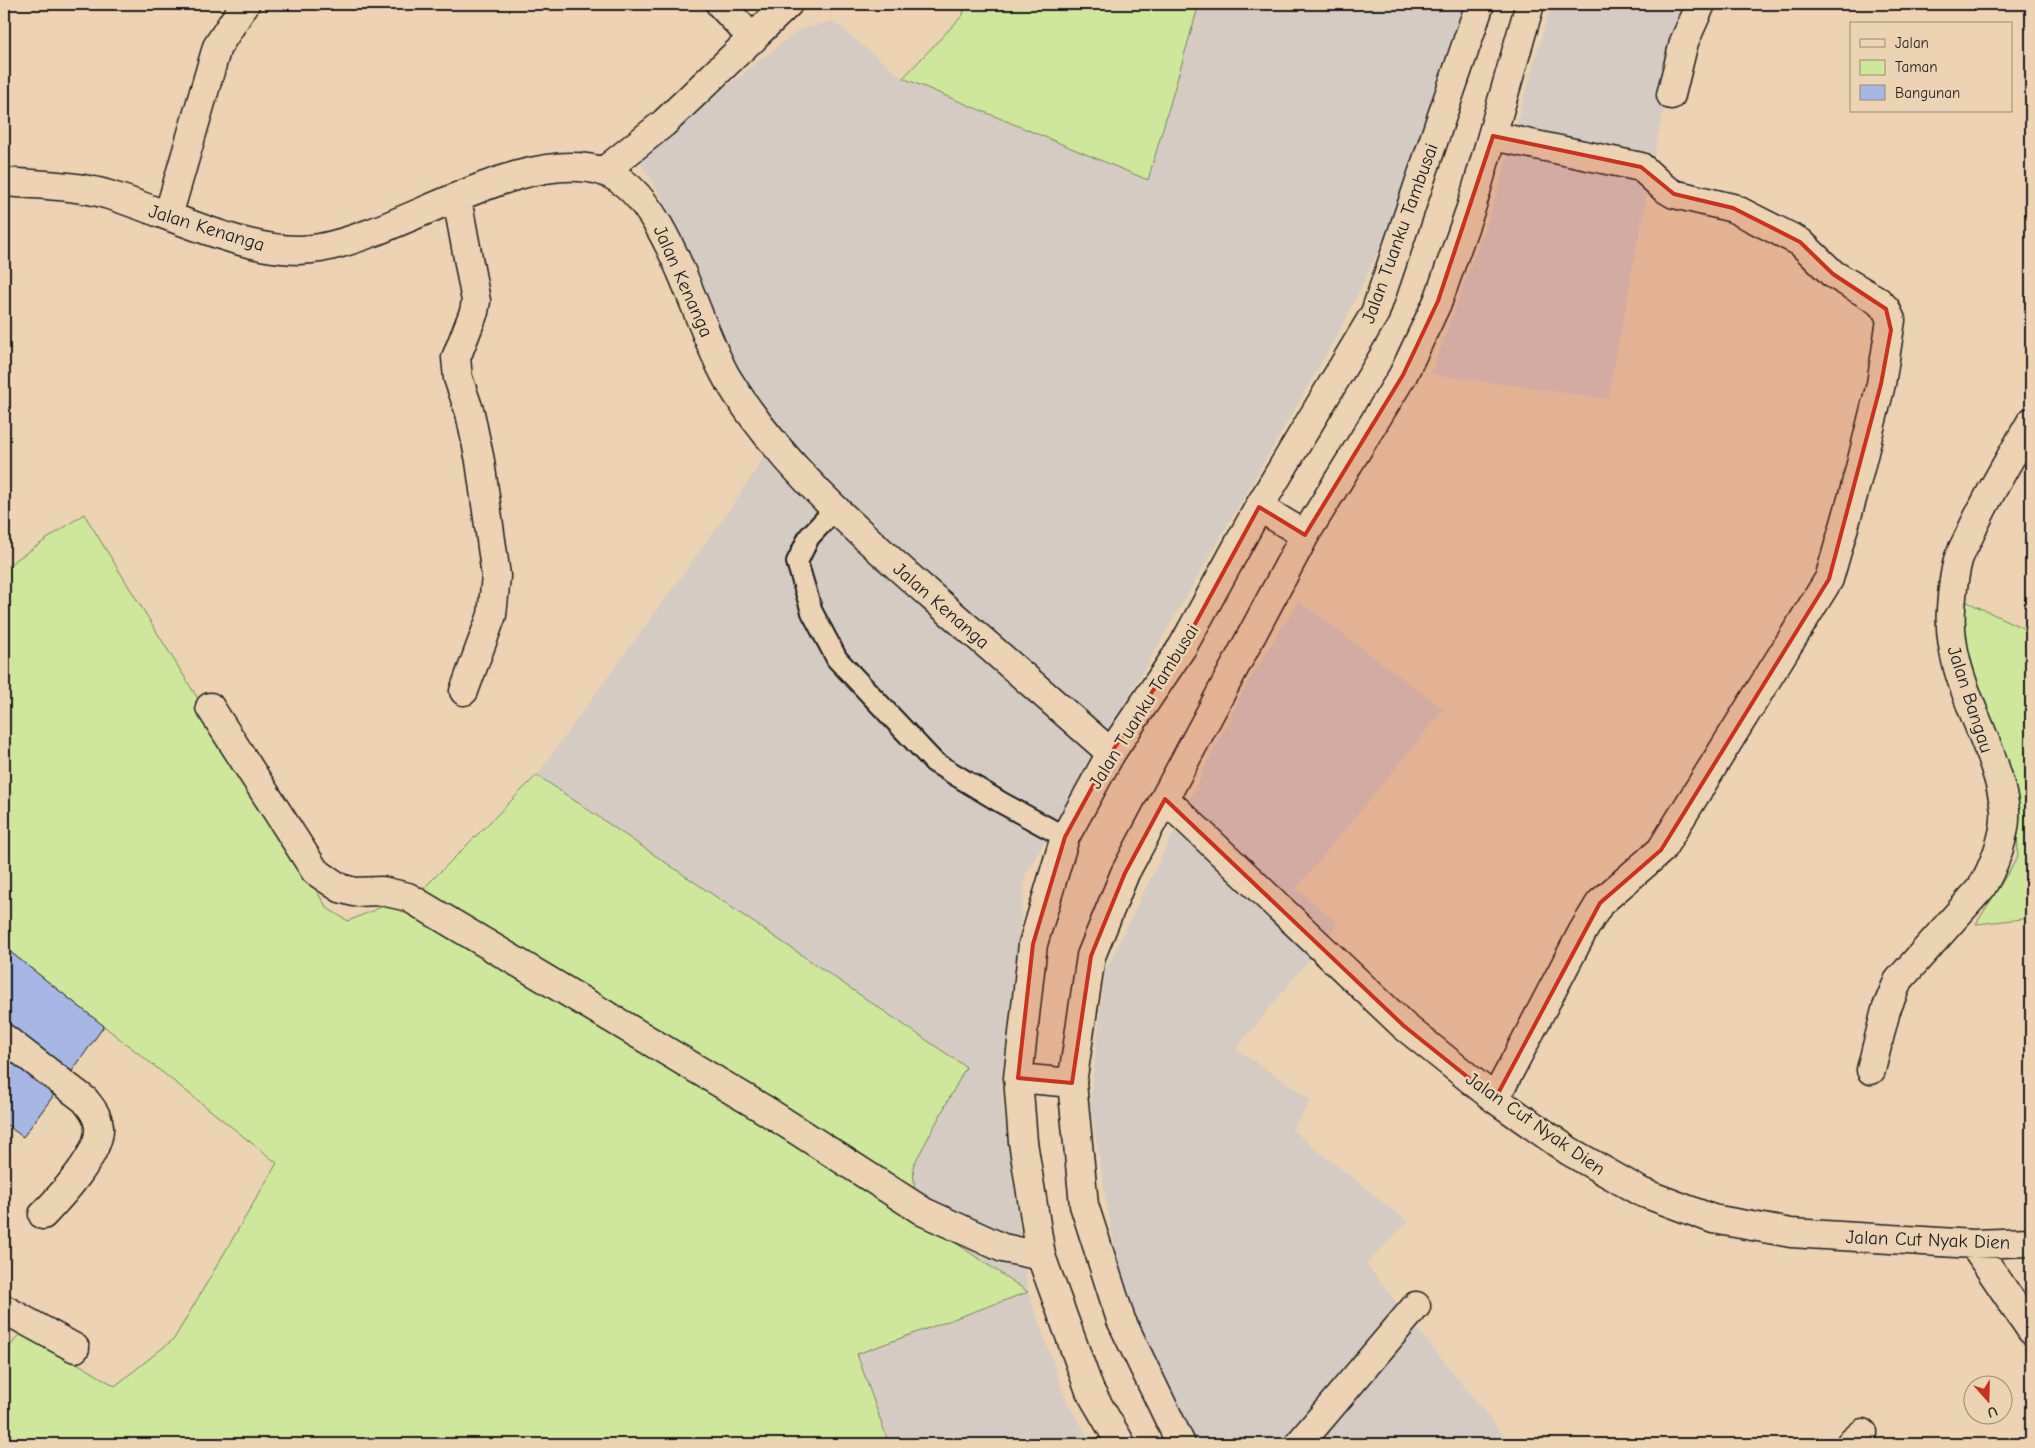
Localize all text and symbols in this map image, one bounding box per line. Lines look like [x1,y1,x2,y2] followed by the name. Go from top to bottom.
[1850,22,2012,112] legend
[1895,34,1929,52] text: Jalan
[1895,58,1938,76] text: Taman
[1895,84,1960,102] text: Bangunan
[1357,140,1443,326] street label: Jalan Tuanku Tambusai
[146,200,267,256] street label: Jalan Kenanga
[649,222,718,341] street label: Jalan Kenanga
[889,558,994,653] street label: Jalan Kenanga
[1084,620,1204,793] street label: Jalan Tuanku Tambusai
[1942,643,1998,755] street label: Jalan Bangau
[1462,1068,1609,1180] street label: Jalan Cut Nyak Dien
[1845,1226,2011,1254] street label: Jalan Cut Nyak Dien
[1962,1376,2012,1426] north arrow
[1985,1402,2000,1421] text: U

